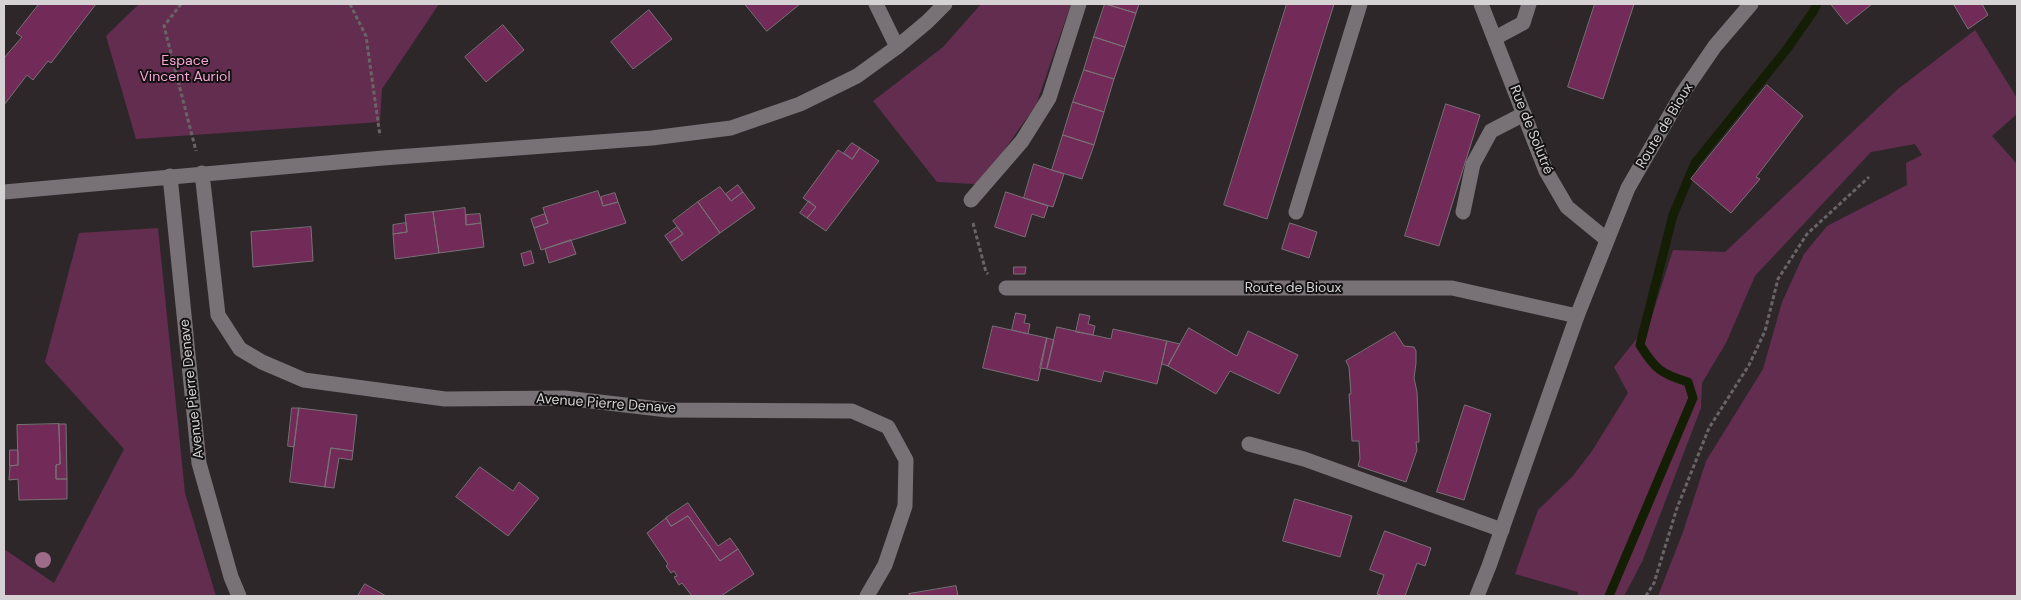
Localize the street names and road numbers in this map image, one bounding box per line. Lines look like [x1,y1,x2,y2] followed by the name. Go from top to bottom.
[1633,80,1697,172] street label: Route de Bioux
[1506,83,1556,177] street label: Rue de Solutré
[1245,280,1341,296] street label: Route de Bioux
[176,318,208,460] street label: Avenue Pierre Denave
[535,391,677,417] street label: Avenue Pierre Denave

